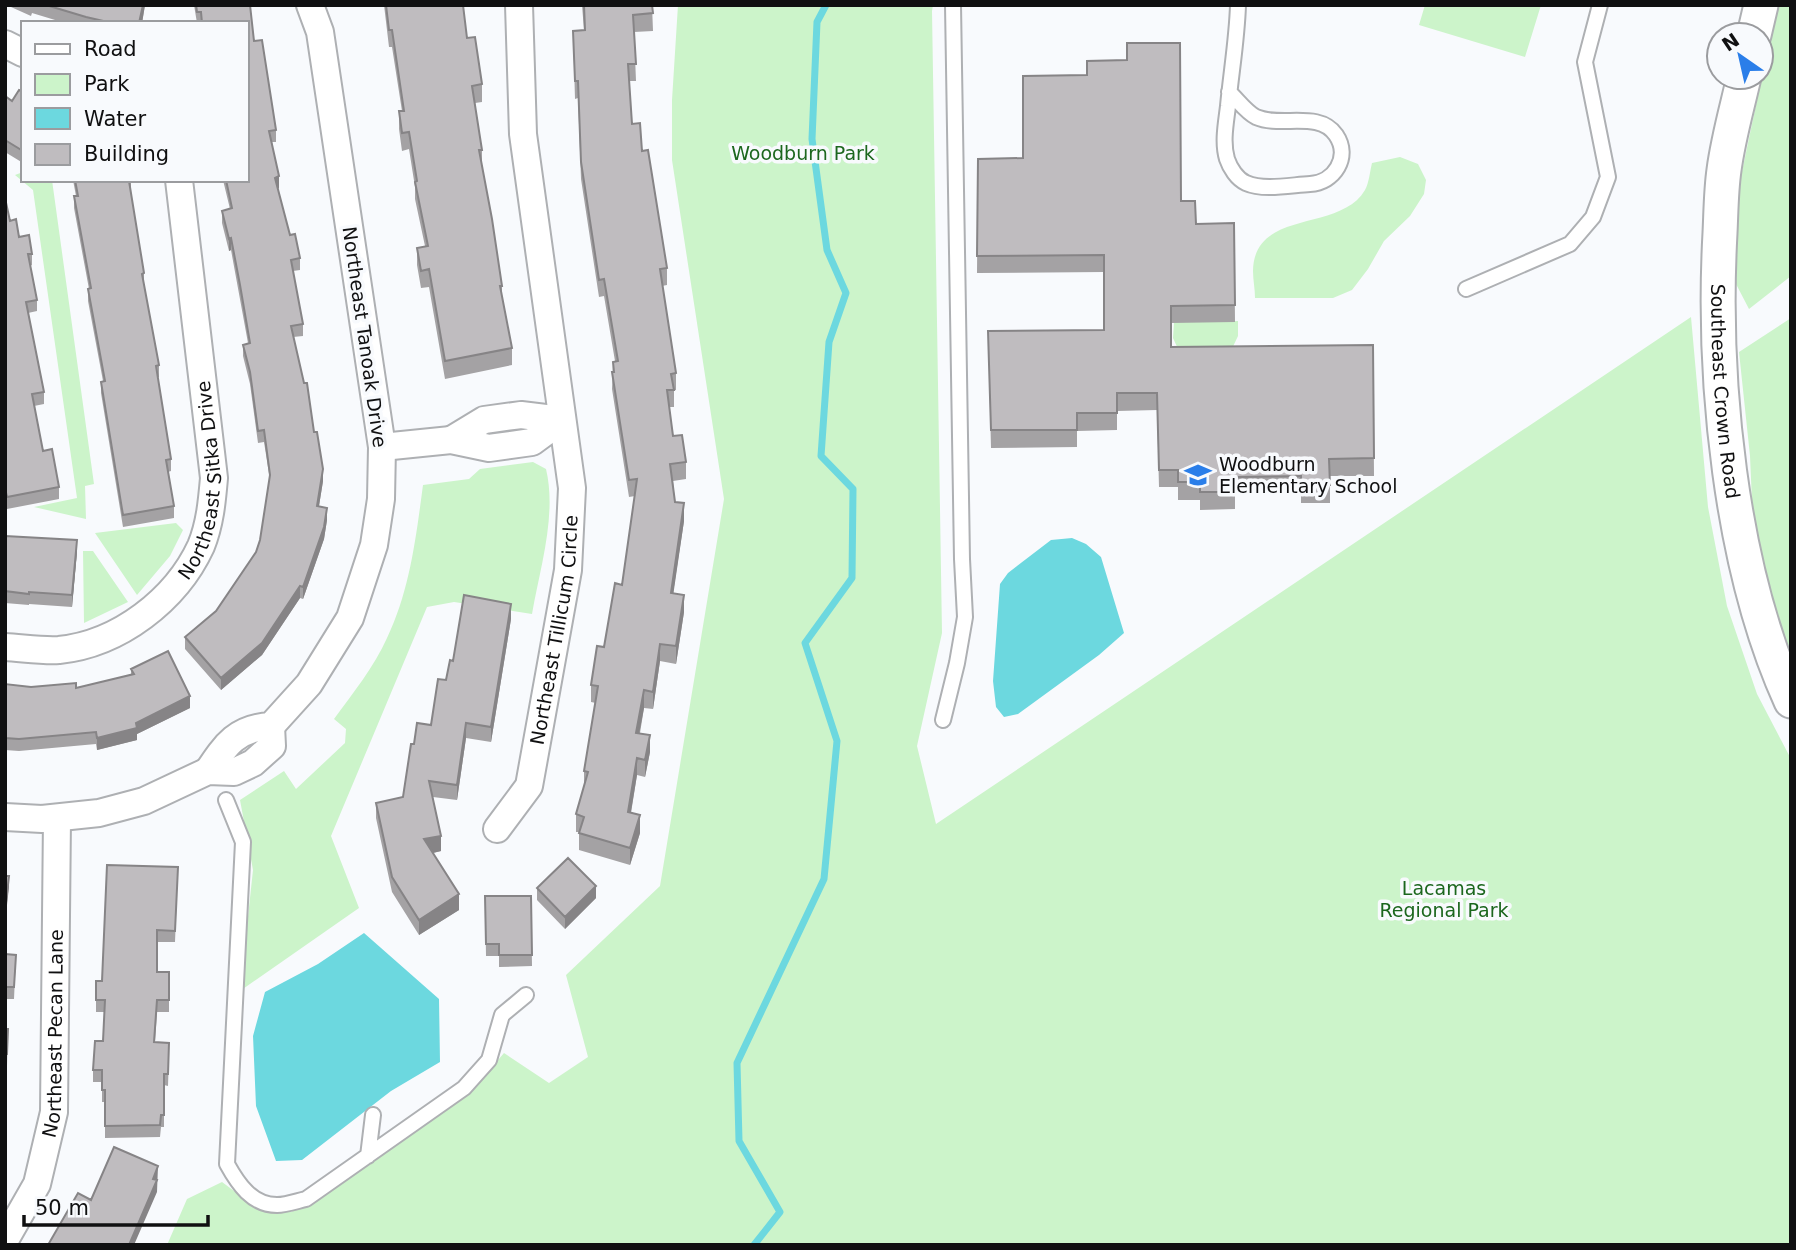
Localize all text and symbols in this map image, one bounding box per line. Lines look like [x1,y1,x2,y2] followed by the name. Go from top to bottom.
[21,21,248,182] legend
[1705,21,1775,91] north arrow
[1718,28,1743,55] text: N
[84,37,137,61] text: Road
[84,72,130,96] text: Park
[84,107,146,131] text: Water
[84,142,169,166] text: Building
[731,142,875,164] park label: Woodburn Park
[339,225,391,449] street label: Northeast Tanoak Drive
[1707,284,1745,500] street label: Southeast Crown Road
[173,380,225,584] street label: Northeast Sitka Drive
[1219,453,1397,497] place label: Woodburn Elementary School
[1183,460,1213,490] school or university icon: Woodburn Elementary School
[526,514,582,746] street label: Northeast Tillicum Circle
[1379,877,1509,921] park label: Lacamas Regional Park
[37,929,67,1140] street label: Northeast Pecan Lane
[24,1184,208,1228] scale bar
[35,1196,89,1220] text: 50 m

